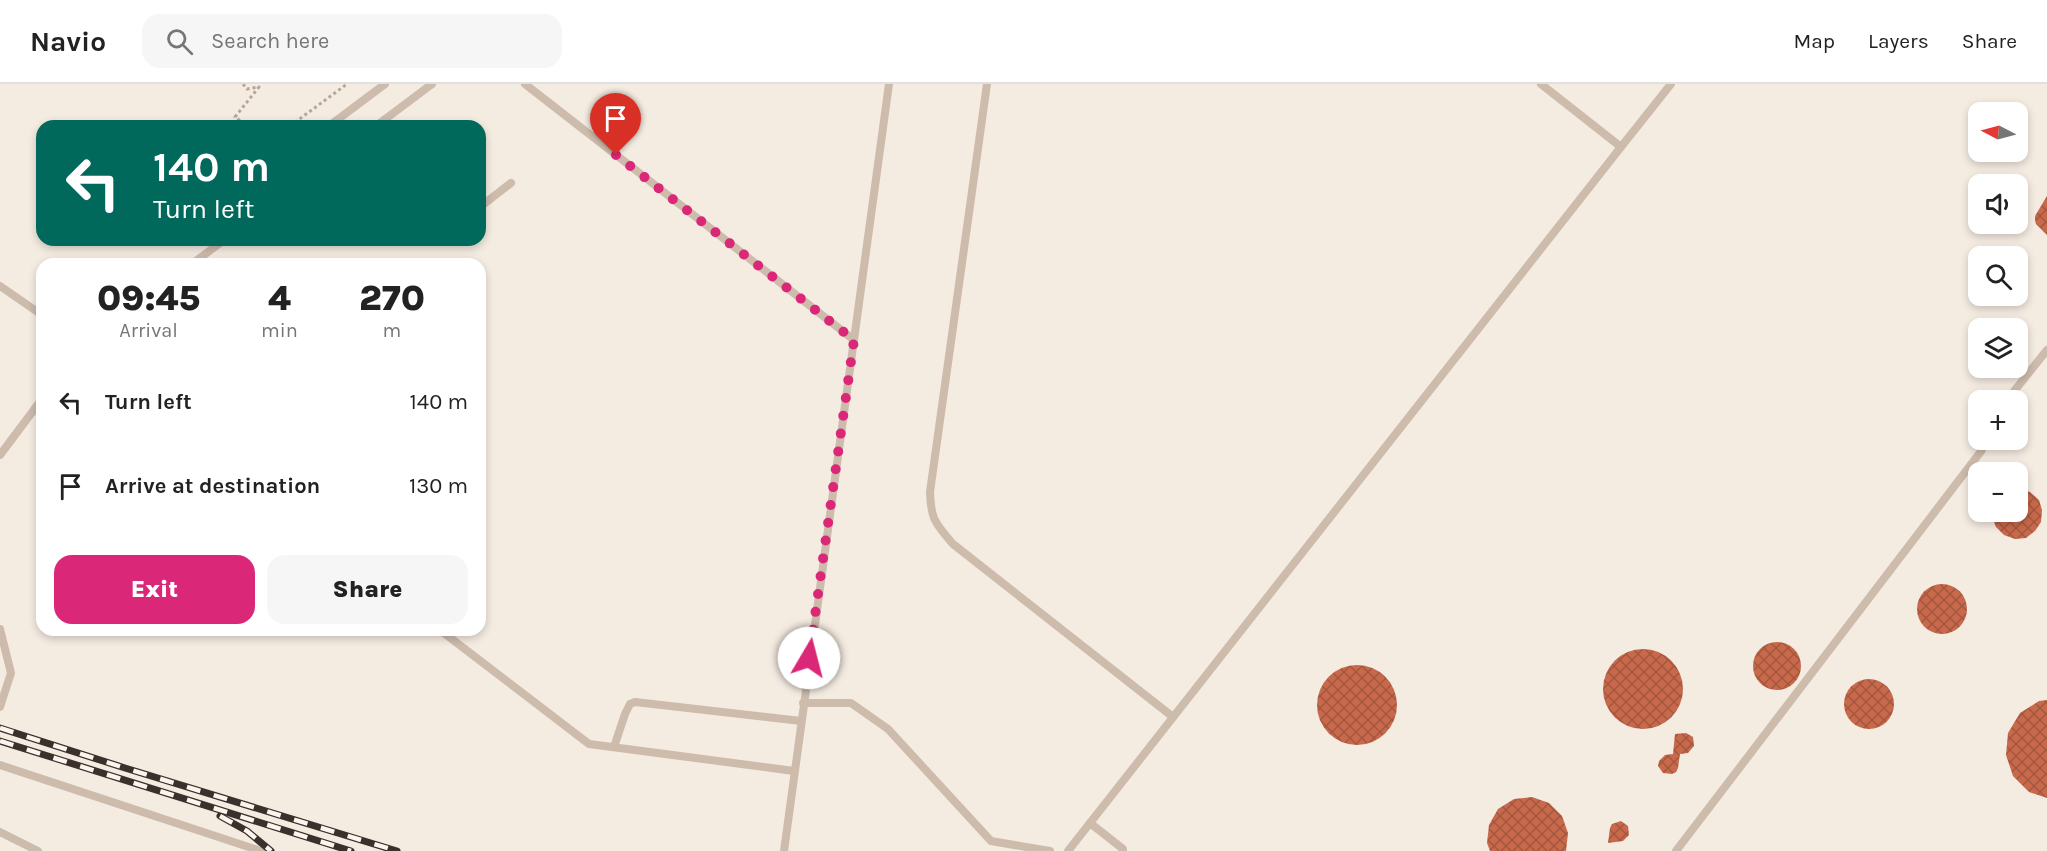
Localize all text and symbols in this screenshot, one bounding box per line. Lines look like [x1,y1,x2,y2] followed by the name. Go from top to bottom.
[142,14,562,68] search box
[30,25,106,58] text: Navio
[163,25,196,58] icon: search
[211,28,329,54] text: Search here
[1793,29,1835,53] text: Map
[1868,29,1929,53] text: Layers
[1962,29,2017,53] text: Share
[590,93,641,155] pin
[599,102,632,135] icon: arrive
[1968,102,2028,162] north arrow
[1968,102,2028,522] map controls
[153,142,270,192] text: 140 m
[54,144,132,222] icon: left
[1968,174,2028,234] button: sound
[153,193,254,225] text: Turn left
[1968,246,2028,306] button: search
[97,277,200,319] text: 09:45
[268,277,291,319] text: 4
[359,277,425,319] text: 270
[1968,318,2028,378] button: layers
[119,319,178,342] text: Arrival
[261,319,298,342] text: min
[383,319,401,342] text: m
[54,386,87,419] icon: left
[105,389,192,415] text: Turn left
[410,389,468,415] text: 140 m
[1968,390,2028,450] button: +
[1968,462,2028,522] button: −
[54,470,87,503] icon: arrive
[105,473,320,499] text: Arrive at destination
[409,473,468,499] text: 130 m
[54,555,255,624] button: Exit
[267,555,468,624] button: Share
[777,626,841,690] position arrow

